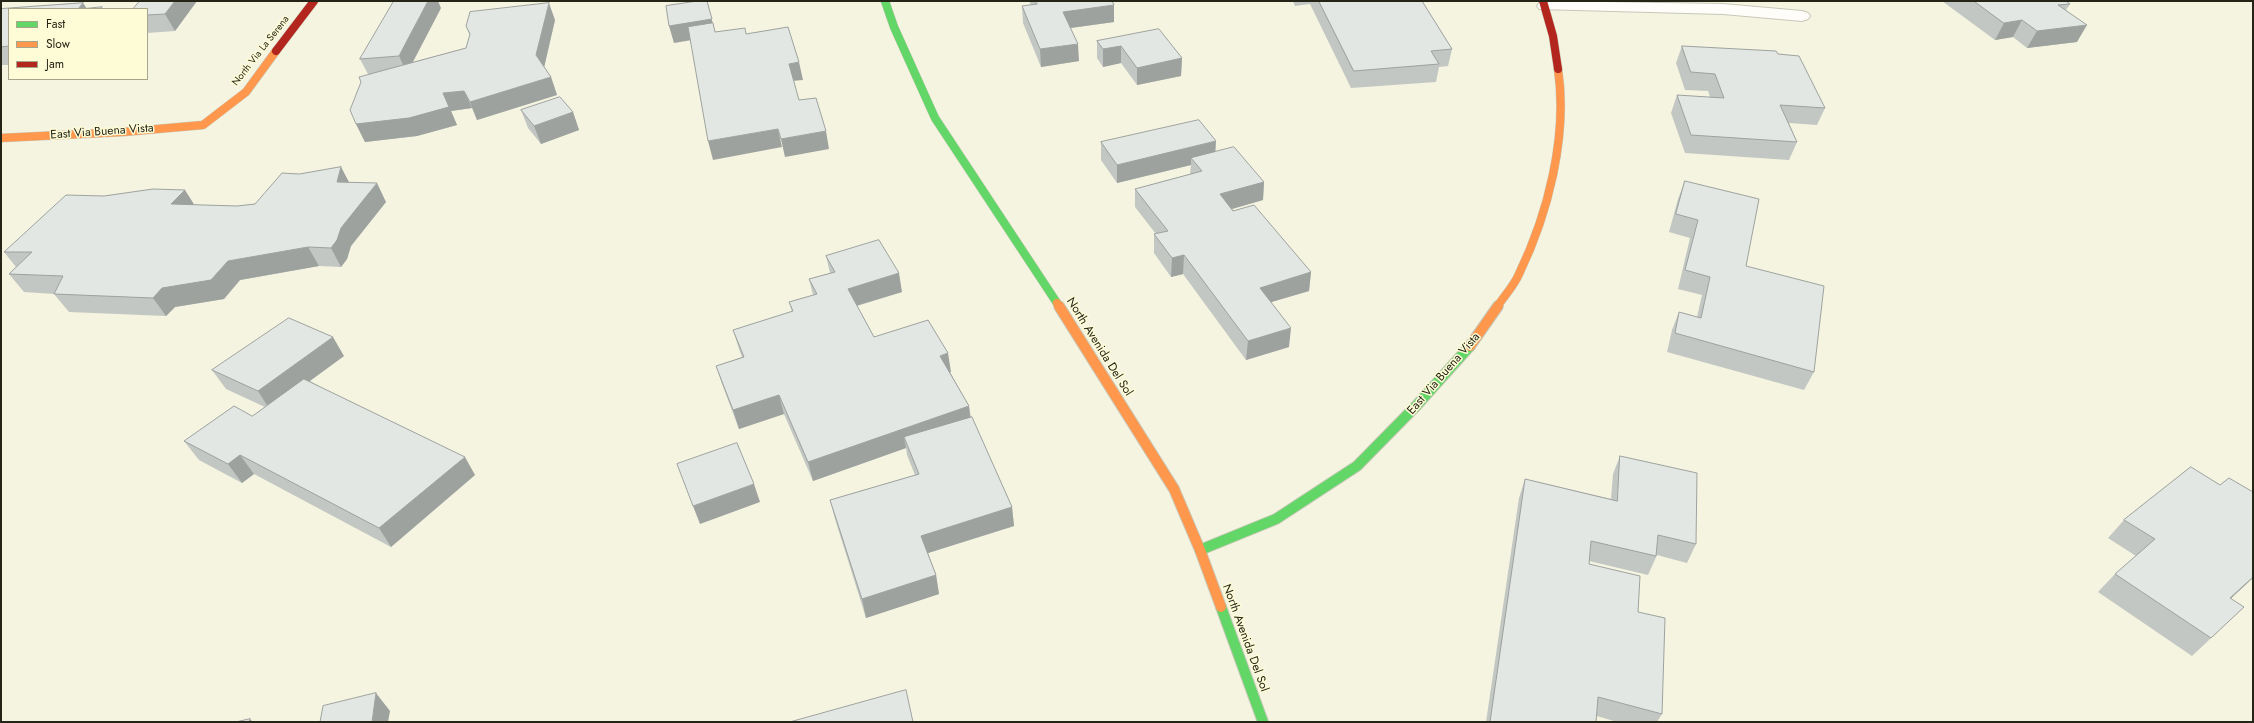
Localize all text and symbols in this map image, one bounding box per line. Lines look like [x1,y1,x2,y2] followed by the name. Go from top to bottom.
[8,8,148,80] legend
[230,14,292,88] street label: North Via La Serena
[46,15,65,33] text: Fast
[46,35,70,53] text: Slow
[46,55,64,73] text: Jam
[50,121,154,143] street label: East Via Buena Vista
[1063,295,1135,399] street label: North Avenida Del Sol
[1405,330,1483,418] street label: East Via Buena Vista
[1219,582,1271,694] street label: North Avenida Del Sol

